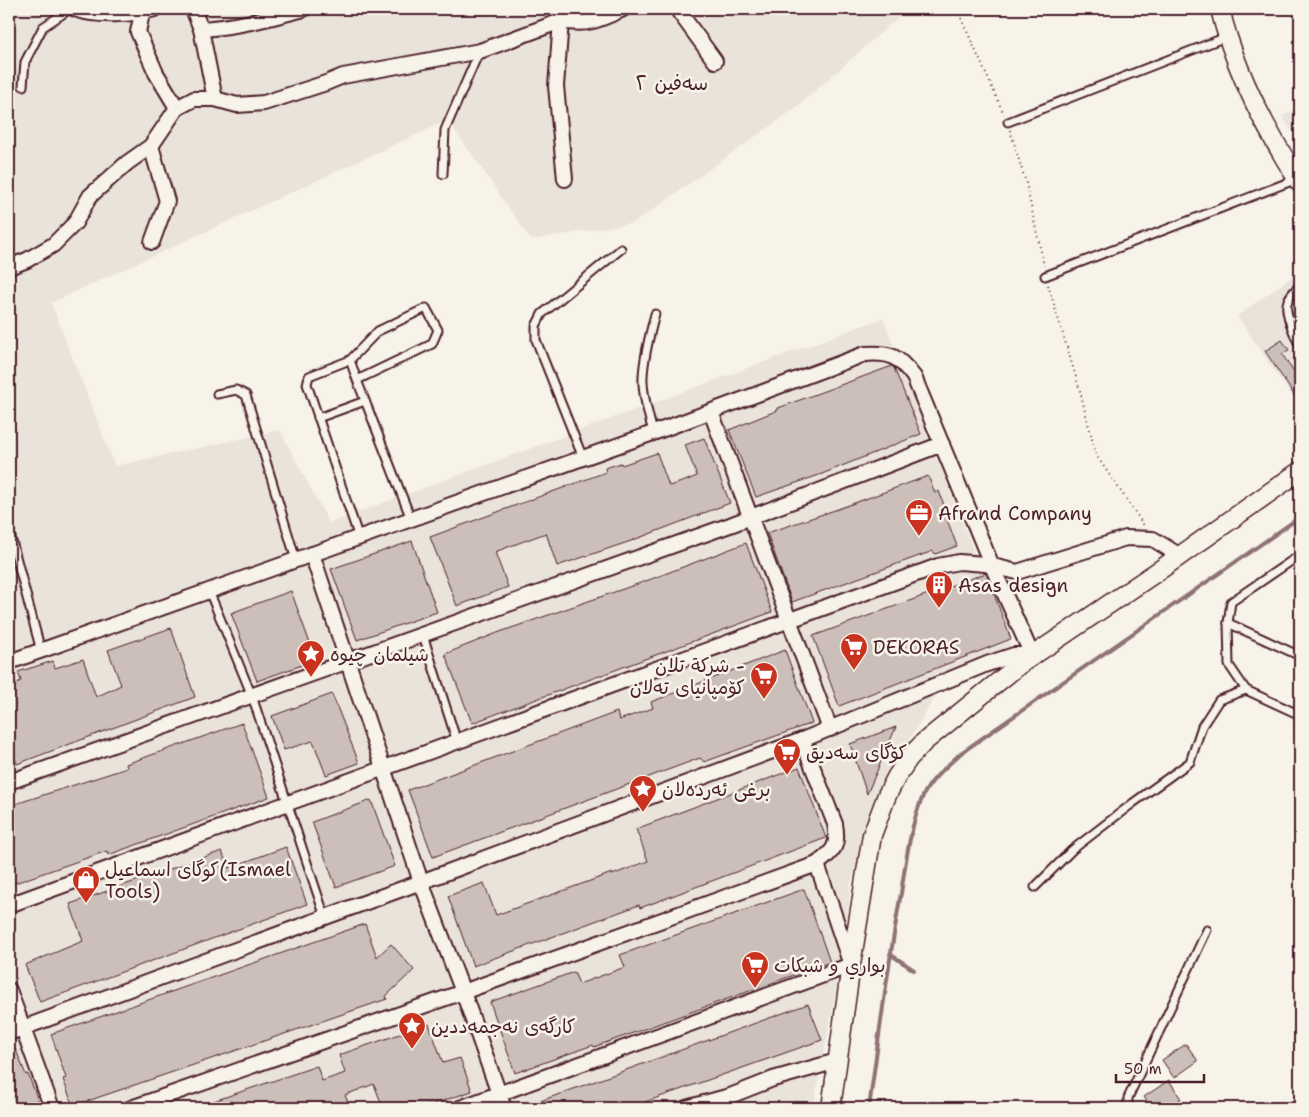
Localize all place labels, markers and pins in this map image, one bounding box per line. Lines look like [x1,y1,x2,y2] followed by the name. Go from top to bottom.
[904,498,934,537] office icon: Afrand Company
[938,501,1092,526] place label: Afrand Company
[924,570,954,609] building icon: Asas design
[958,573,1068,598] place label: Asas design
[839,632,869,671] supermarket icon: DEKORAS
[873,635,959,660] place label: DEKORAS
[296,639,326,678] place icon: شيلمان چیوه
[330,642,429,667] place label: شيلمان چیوه
[630,653,745,700] place label: شركة تلان - کۆمپانیای تەلان
[749,661,779,700] supermarket icon: شركة تلان - کۆمپانیای تەلان
[772,737,802,776] supermarket icon: کۆگای سەدیق
[806,740,907,765] place label: کۆگای سەدیق
[628,774,658,813] place icon: برغی ئەردەلان
[662,777,771,802] place label: برغی ئەردەلان
[105,857,291,904] place label: كوگای اسماعیل(Ismael Tools)
[71,865,101,904] shop icon: كوگای اسماعیل(Ismael Tools)
[740,950,770,989] supermarket icon: بواري و شبكات
[774,953,886,980] place label: بواري و شبكات
[397,1011,427,1050] place icon: کارگەی نەجمەددین
[431,1014,575,1039] place label: کارگەی نەجمەددین

